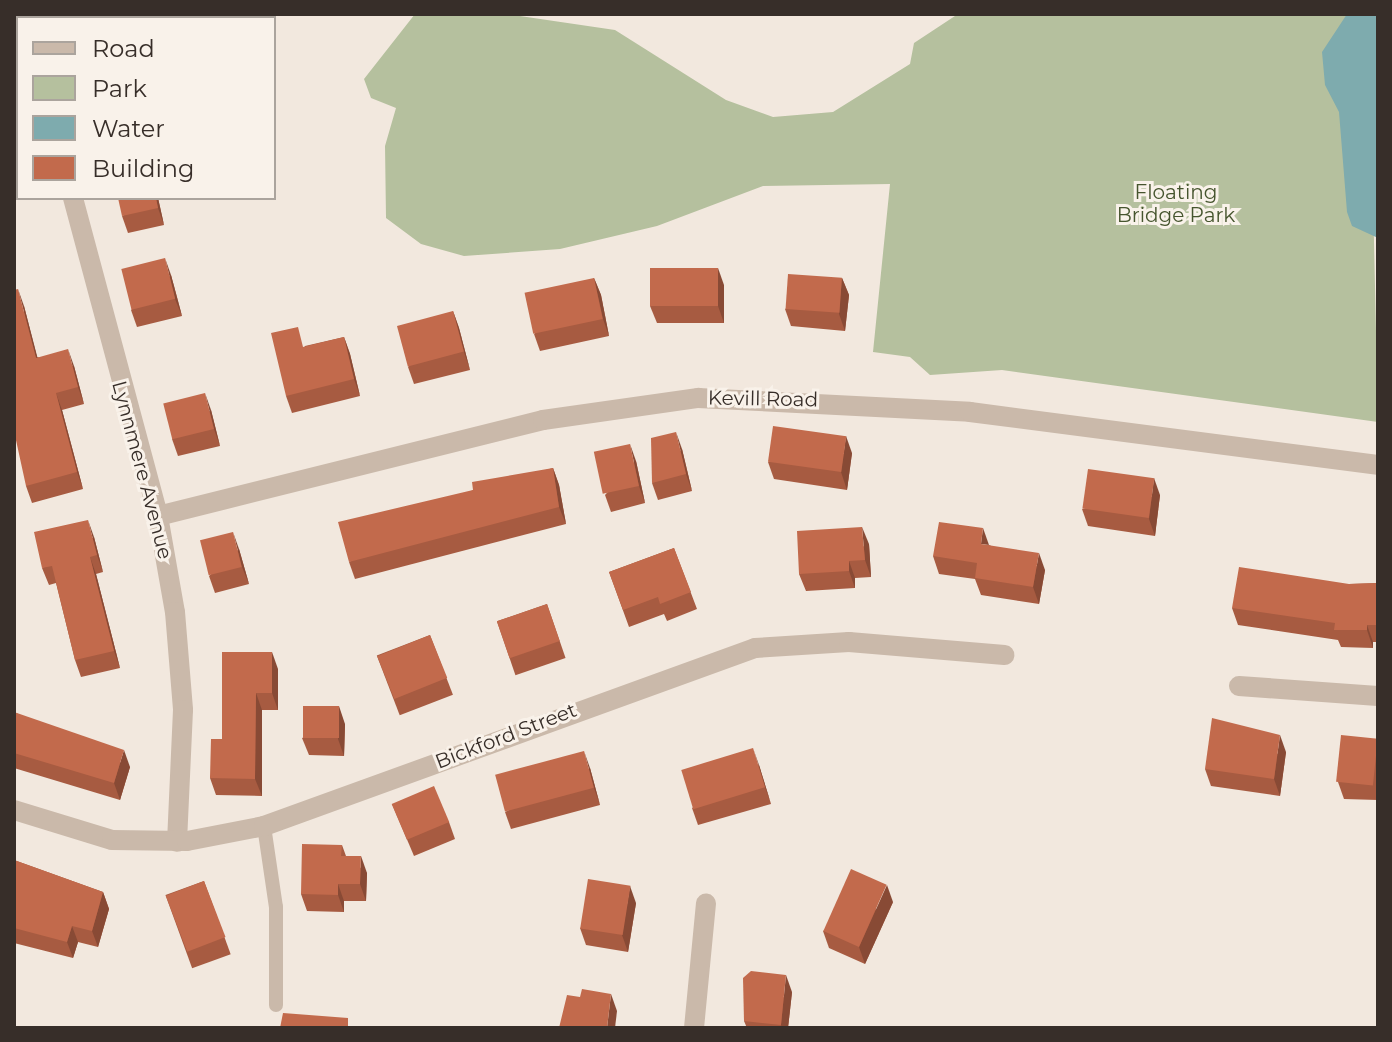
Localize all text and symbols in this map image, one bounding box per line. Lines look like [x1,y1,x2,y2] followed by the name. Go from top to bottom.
[16,16,276,200] legend
[92,34,155,63] text: Road
[92,74,147,103] text: Park
[92,114,165,143] text: Water
[92,154,195,183] text: Building
[1117,180,1235,227] park label: Floating Bridge Park
[107,378,177,562] street label: Lynnmere Avenue
[708,386,818,412] street label: Kevill Road
[432,698,580,774] street label: Bickford Street

